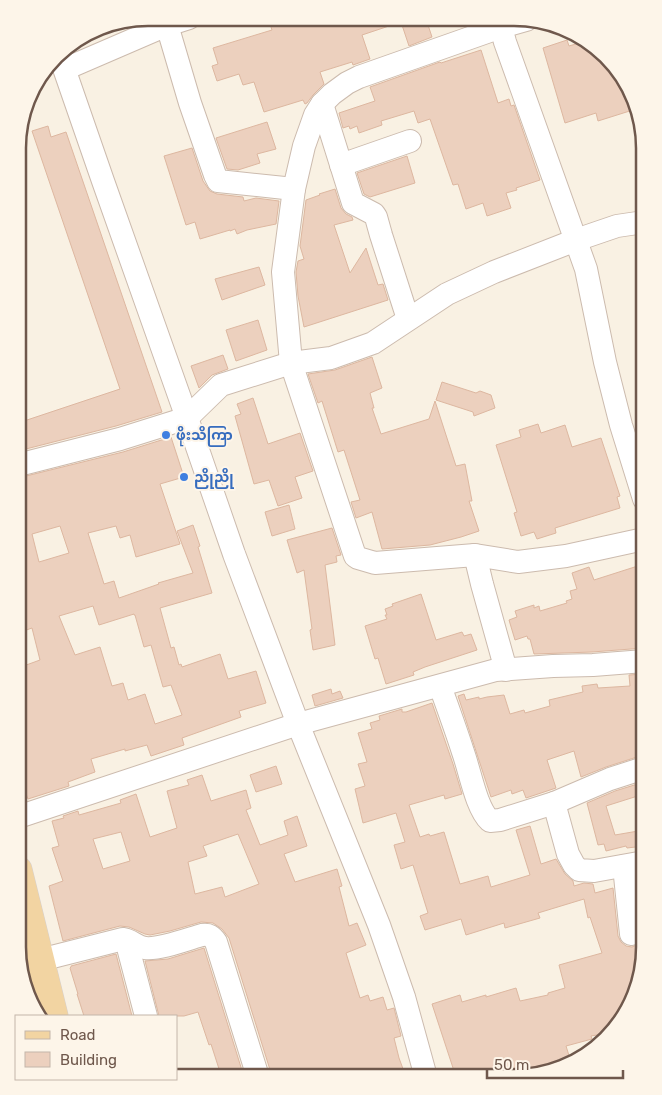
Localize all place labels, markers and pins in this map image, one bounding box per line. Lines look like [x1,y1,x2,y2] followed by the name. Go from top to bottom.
[176,425,233,447] place label: ဖိုးသိကြာ
[160,429,172,441] marker: ဖိုးသိကြာ
[194,467,234,489] place label: ညိုညို
[178,471,190,483] marker: ညိုညို

